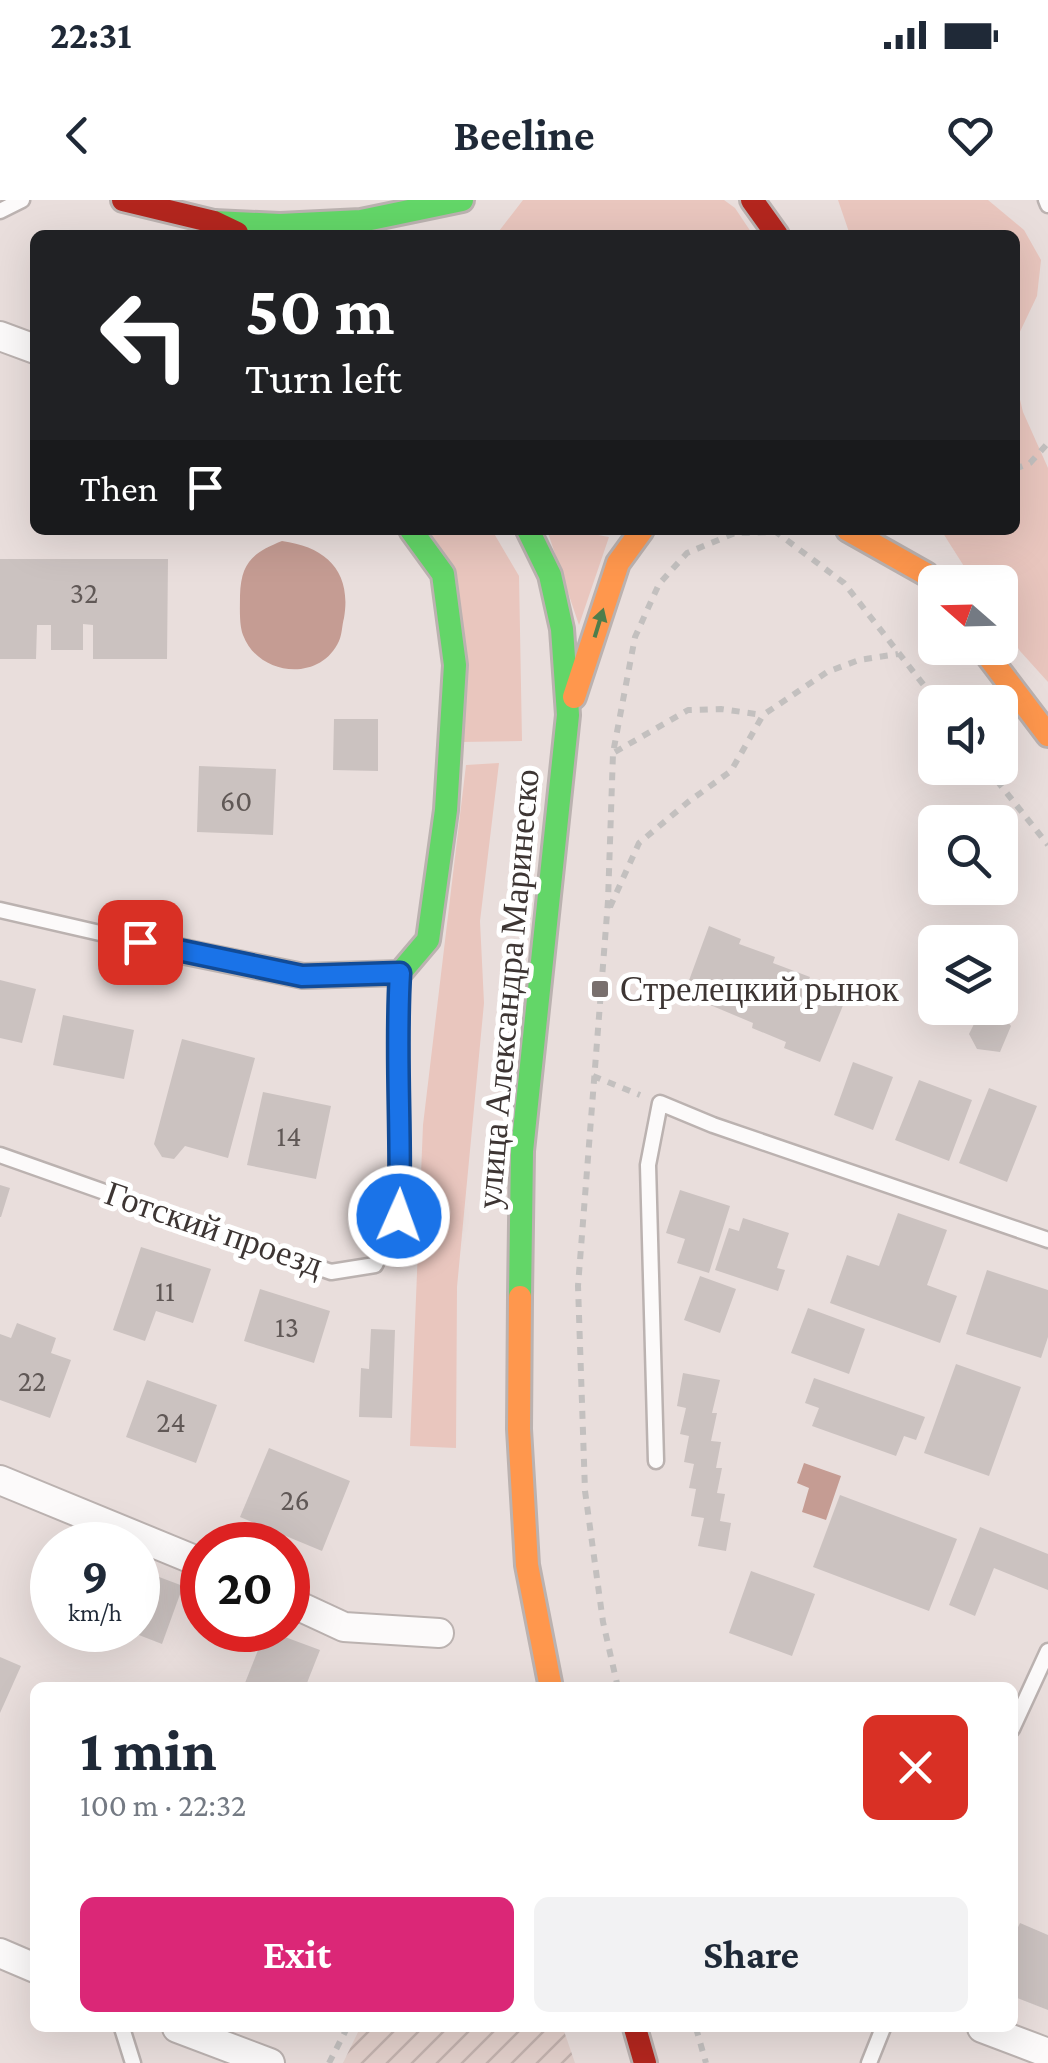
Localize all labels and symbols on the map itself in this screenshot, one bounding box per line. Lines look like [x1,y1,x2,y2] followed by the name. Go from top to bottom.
[918,565,1018,665] north arrow
[70,576,98,609] house number: 32
[592,608,607,638] one-way arrow
[469,767,547,1211] street label: улица Александра Маринеско
[220,784,252,817] house number: 60
[98,900,183,985] pin
[620,970,900,1009] place label: Стрелецкий рынок
[589,978,611,1000] marker: Стрелецкий рынок
[276,1119,302,1152] house number: 14
[347,1164,451,1268] position arrow
[100,1174,328,1285] street label: Готский проезд
[155,1274,175,1307] house number: 11
[275,1310,299,1343] house number: 13
[18,1364,46,1397] house number: 22
[156,1405,186,1438] house number: 24
[280,1483,310,1516] house number: 26
[180,1522,310,1652] speed limit sign: 20

